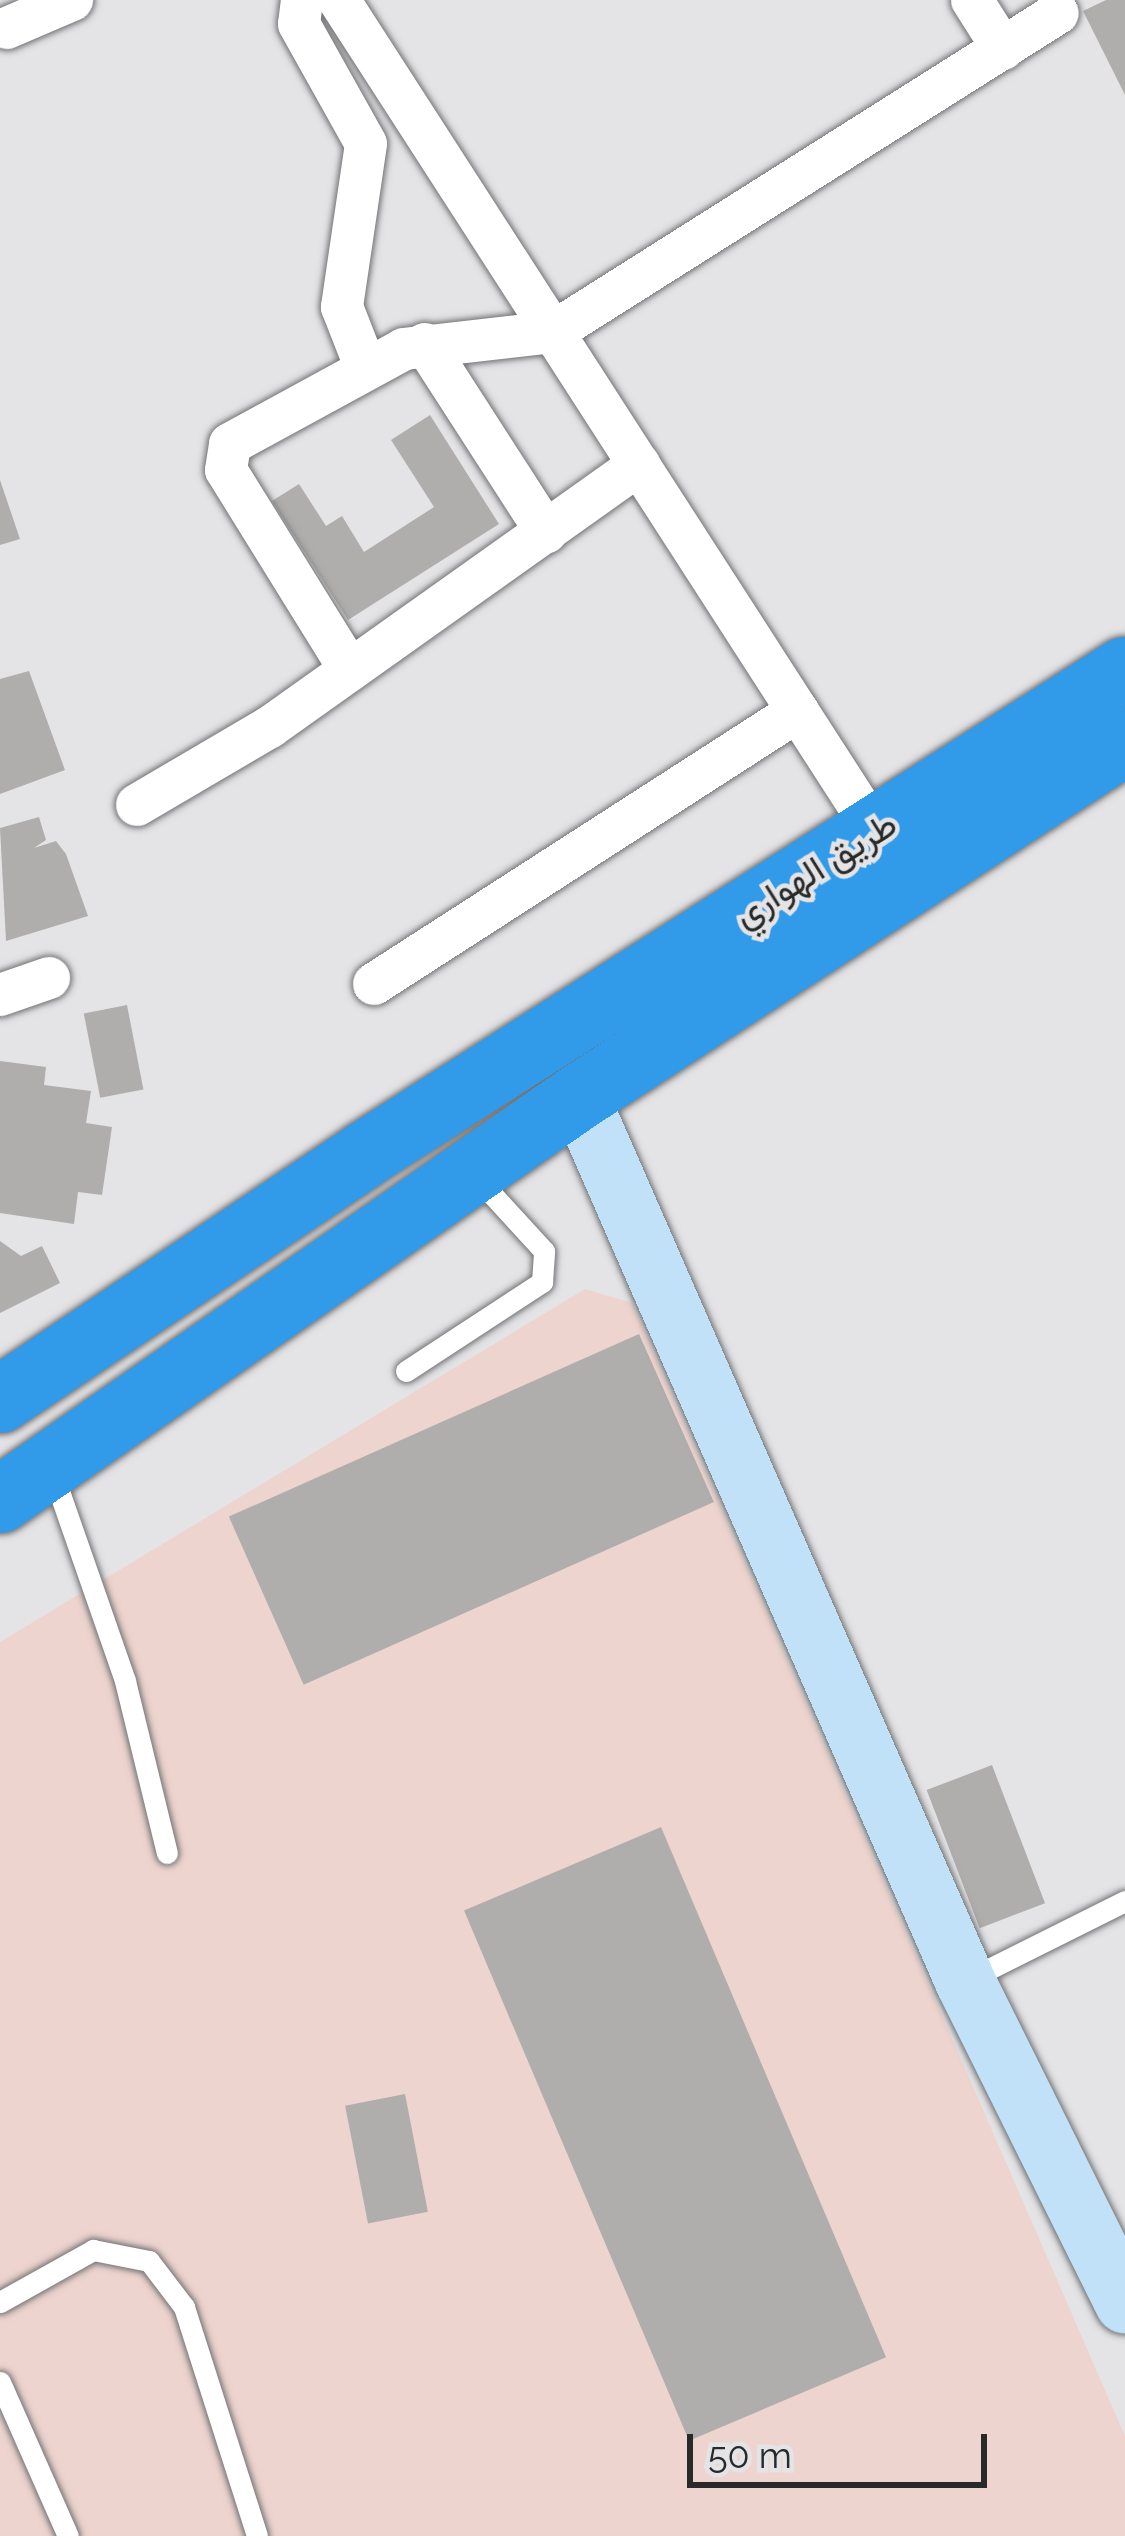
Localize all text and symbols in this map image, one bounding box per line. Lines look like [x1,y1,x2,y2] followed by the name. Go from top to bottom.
[725,802,905,936] street label: طريق الهواري
[693,2410,993,2484] scale bar
[708,2434,792,2476] text: 50 m

